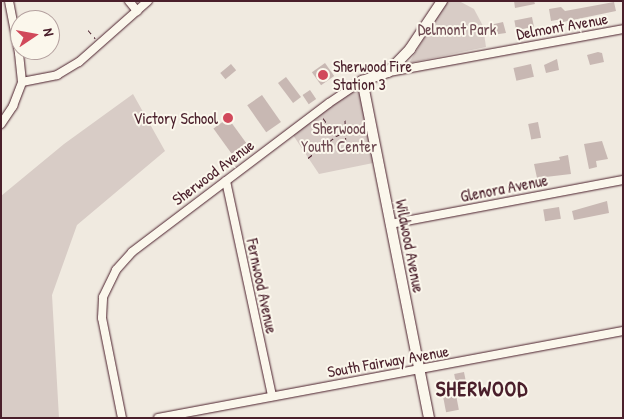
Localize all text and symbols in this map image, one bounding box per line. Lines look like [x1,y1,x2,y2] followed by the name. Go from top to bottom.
[515,9,609,43] street label: Delmont Avenue
[10,10,60,60] north arrow
[418,19,496,39] park label: Delmont Park
[39,26,59,38] text: N
[333,56,412,94] place label: Sherwood Fire Station 3
[317,69,329,81] marker: Sherwood Fire Station 3
[133,108,218,128] place label: Victory School
[222,112,234,124] marker: Victory School
[301,118,377,156] park label: Sherwood Youth Center
[168,135,258,209] street label: Sherwood Avenue
[459,170,549,206] street label: Glenora Avenue
[392,198,428,294] street label: Wildwood Avenue
[243,237,281,335] street label: Fernwood Avenue
[326,341,450,381] street label: South Fairway Avenue
[435,376,529,402] district label: SHERWOOD

